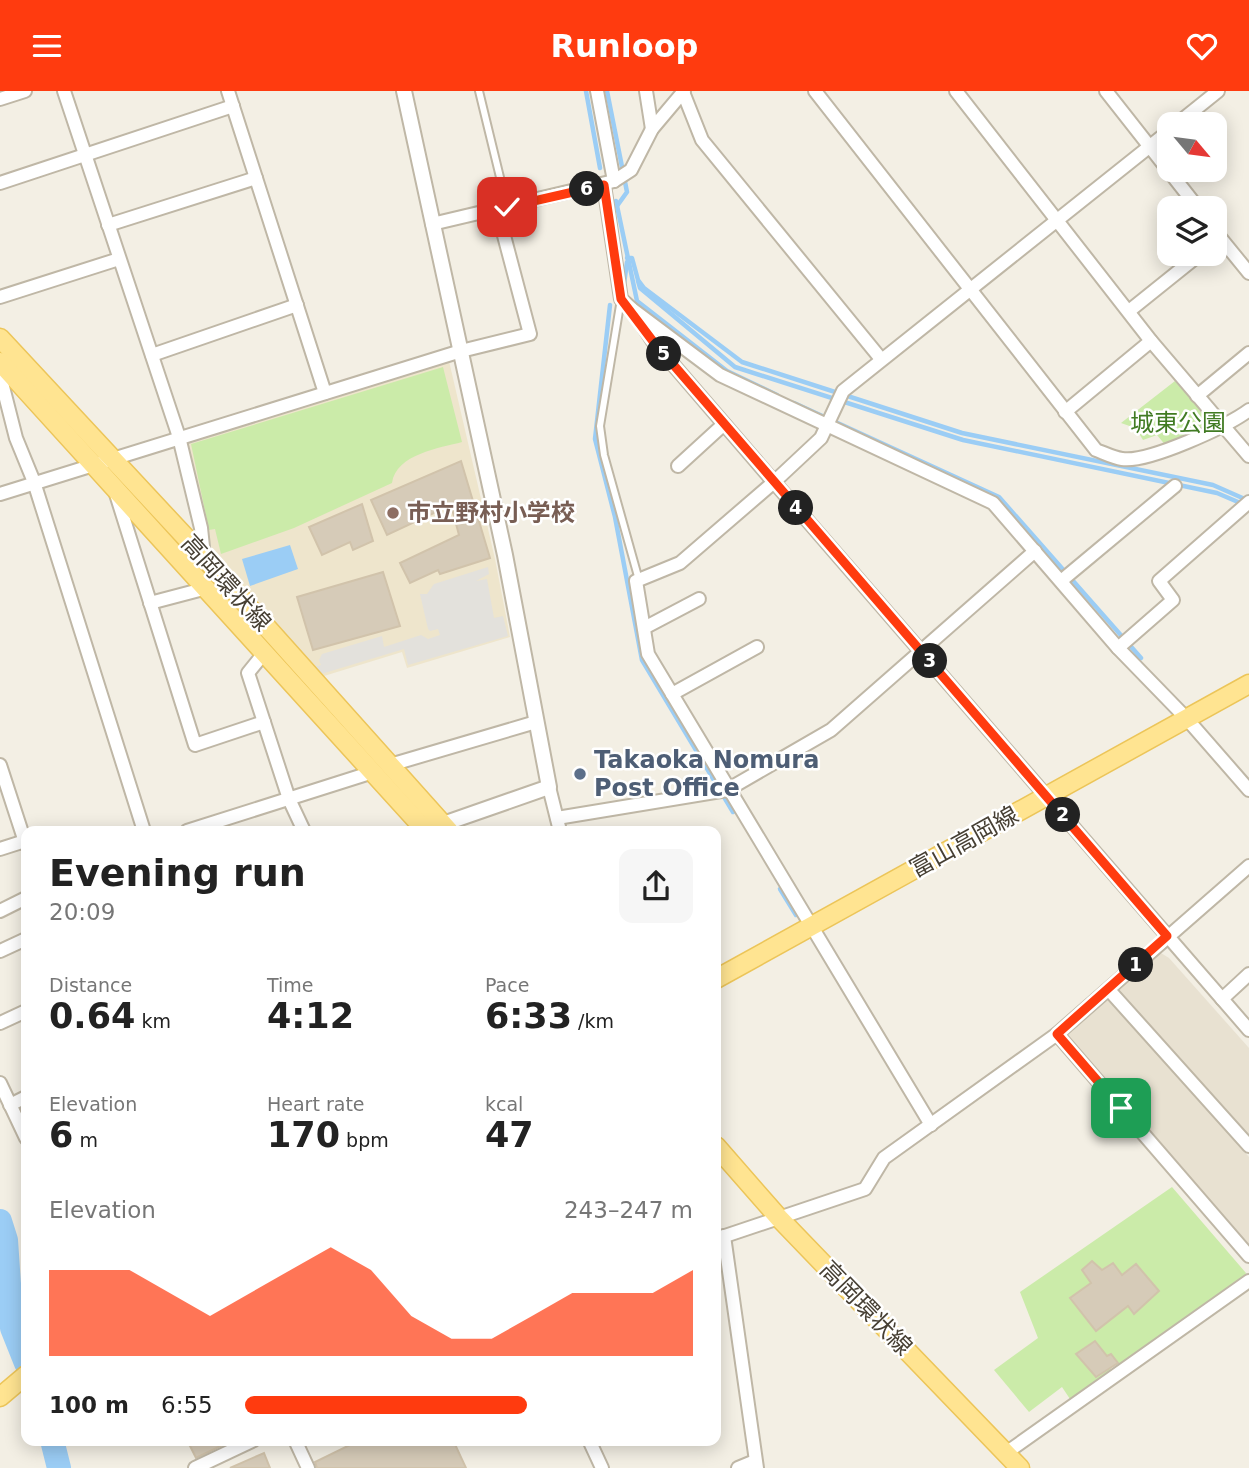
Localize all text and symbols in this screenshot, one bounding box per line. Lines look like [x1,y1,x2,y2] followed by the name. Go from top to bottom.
[28,27,66,65] icon: menu
[550,27,699,65] text: Runloop
[1183,27,1221,65] icon: heart
[1157,112,1227,182] north arrow
[1157,112,1227,266] map controls
[570,171,604,207] pin: 6
[477,177,537,237] pin
[580,177,593,199] text: 6
[488,188,526,226] icon: check
[1157,196,1227,266] button: layers
[646,337,682,371] pin: 5
[657,342,670,364] text: 5
[1130,409,1226,437] park label: 城東公園
[778,491,814,525] pin: 4
[789,496,802,518] text: 4
[407,499,575,527] place label: 市立野村小学校
[385,505,401,521] marker: 市立野村小学校
[175,529,277,637] street label: 高岡環状線
[912,643,948,679] pin: 3
[923,649,936,671] text: 3
[594,746,819,802] place label: Takaoka Nomura Post Office
[572,766,588,782] marker: Takaoka Nomura Post Office
[1046,797,1080,833] pin: 2
[905,801,1023,883] street label: 富山高岡線
[1056,803,1069,825] text: 2
[619,849,693,923] button: share
[49,851,306,895] text: Evening run
[49,899,115,925] text: 20:09
[1118,947,1154,983] pin: 1
[1129,953,1142,975] text: 1
[49,974,132,996] text: Distance
[267,974,314,996] text: Time
[485,974,529,996] text: Pace
[49,996,135,1036] text: 0.64
[267,996,354,1036] text: 4:12
[485,996,572,1036] text: 6:33
[135,1010,171,1032] text: km
[572,1010,614,1032] text: /km
[1091,1078,1151,1138] pin
[1102,1089,1140,1127] icon: arrive
[49,1093,137,1115] text: Elevation
[267,1093,365,1115] text: Heart rate
[485,1093,523,1115] text: kcal
[49,1115,73,1155] text: 6
[267,1115,340,1155] text: 170
[485,1115,534,1155] text: 47
[73,1129,98,1151] text: m
[340,1129,389,1151] text: bpm
[49,1197,156,1223] text: Elevation
[564,1197,693,1223] text: 243–247 m
[814,1255,918,1361] street label: 高岡環状線
[49,1392,129,1418] text: 100 m
[161,1392,213,1418] text: 6:55

